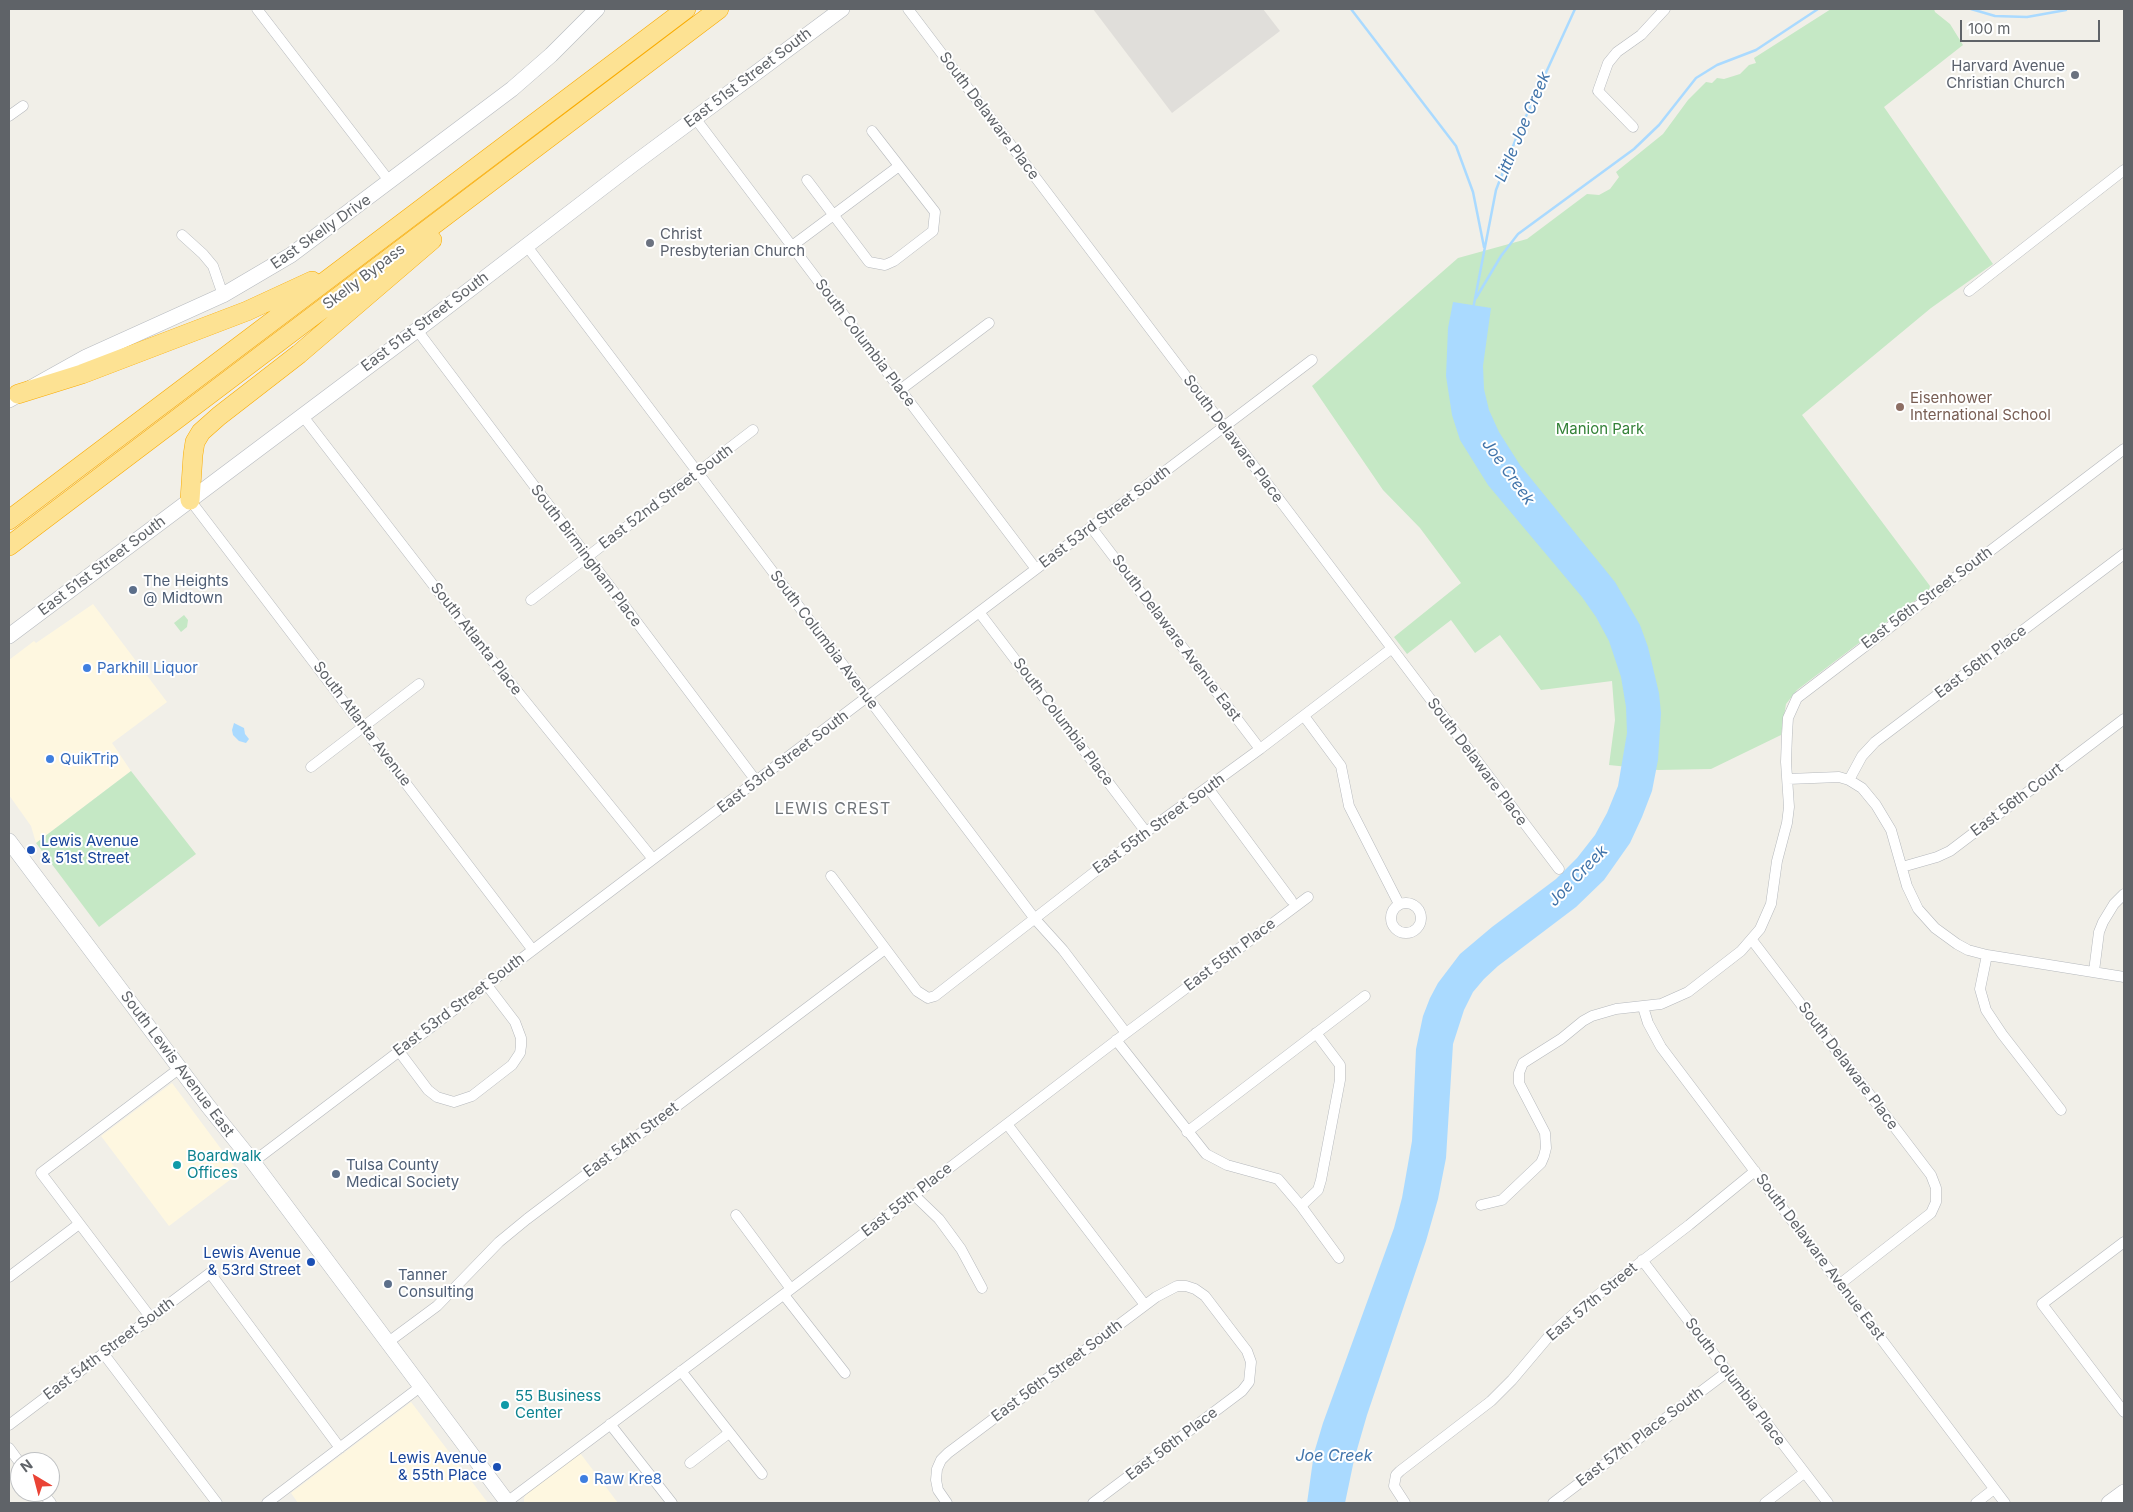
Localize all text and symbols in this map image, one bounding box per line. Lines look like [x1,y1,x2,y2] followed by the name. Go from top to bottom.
[1963,10,2103,42] scale bar
[1968,19,2010,38] text: 100 m
[681,24,815,132] street label: East 51st Street South
[935,49,1043,183] street label: South Delaware Place
[1946,57,2065,92] place label: Harvard Avenue Christian Church
[1491,69,1555,185] water label: Little Joe Creek
[2069,69,2081,81] marker: Harvard Avenue Christian Church
[268,191,374,273] street label: East Skelly Drive
[660,225,805,260] place label: Christ Presbyterian Church
[644,237,656,249] marker: Christ Presbyterian Church
[319,240,409,314] street label: Skelly Bypass
[358,268,492,376] street label: East 51st Street South
[811,275,919,411] street label: South Columbia Place
[1179,372,1287,506] street label: South Delaware Place
[1910,389,2051,424] place label: Eisenhower International School
[1894,401,1906,413] marker: Eisenhower International School
[1556,420,1644,438] park label: Manion Park
[1478,435,1538,509] water label: Joe Creek
[596,441,736,553] street label: East 52nd Street South
[1036,462,1174,572] street label: East 53rd Street South
[527,481,645,631] street label: South Birmingham Place
[35,512,169,620] street label: East 51st Street South
[1858,543,1996,653] street label: East 56th Street South
[1108,551,1244,725] street label: South Delaware Avenue East
[766,567,882,713] street label: South Columbia Avenue
[143,572,229,607] place label: The Heights @ Midtown
[426,579,526,699] street label: South Atlanta Place
[127,584,139,596] marker: The Heights @ Midtown
[1932,622,2030,702] street label: East 56th Place
[1009,654,1117,790] street label: South Columbia Place
[309,658,415,790] street label: South Atlanta Avenue
[97,659,198,677] place label: Parkhill Liquor
[81,662,93,674] marker: Parkhill Liquor
[1423,695,1531,829] street label: South Delaware Place
[714,707,852,817] street label: East 53rd Street South
[60,750,119,768] place label: QuikTrip
[44,753,56,765] marker: QuikTrip
[1967,760,2067,840] street label: East 56th Court
[1090,770,1228,878] street label: East 55th Street South
[773,799,893,819] district label: LEWIS CREST
[41,832,139,867] place label: Lewis Avenue & 51st Street
[1544,842,1612,910] water label: Joe Creek
[25,844,37,856] marker: Lewis Avenue & 51st Street
[1181,915,1279,995] street label: East 55th Place
[390,950,528,1060] street label: East 53rd Street South
[116,988,238,1140] street label: South Lewis Avenue East
[1794,999,1902,1133] street label: South Delaware Place
[580,1099,682,1181] street label: East 54th Street
[187,1147,262,1182] place label: Boardwalk Offices
[346,1156,459,1191] place label: Tulsa County Medical Society
[171,1159,183,1171] marker: Boardwalk Offices
[858,1159,956,1241] street label: East 55th Place
[330,1168,342,1180] marker: Tulsa County Medical Society
[1752,1170,1888,1344] street label: South Delaware Avenue East
[203,1244,301,1279] place label: Lewis Avenue & 53rd Street
[305,1256,317,1268] marker: Lewis Avenue & 53rd Street
[1543,1259,1641,1345] street label: East 57th Street
[398,1266,474,1301] place label: Tanner Consulting
[382,1278,394,1290] marker: Tanner Consulting
[40,1294,178,1404] street label: East 54th Street South
[1681,1314,1789,1450] street label: South Columbia Place
[988,1316,1126,1426] street label: East 56th Street South
[1573,1383,1707,1491] street label: East 57th Place South
[515,1387,601,1422] place label: 55 Business Center
[499,1399,511,1411] marker: 55 Business Center
[1123,1404,1221,1484] street label: East 56th Place
[1295,1446,1373,1466] water label: Joe Creek
[389,1449,487,1484] place label: Lewis Avenue & 55th Place
[10,1452,60,1502] north arrow
[17,1455,36,1475] text: N
[491,1461,503,1473] marker: Lewis Avenue & 55th Place
[594,1470,662,1488] place label: Raw Kre8
[578,1473,590,1485] marker: Raw Kre8

